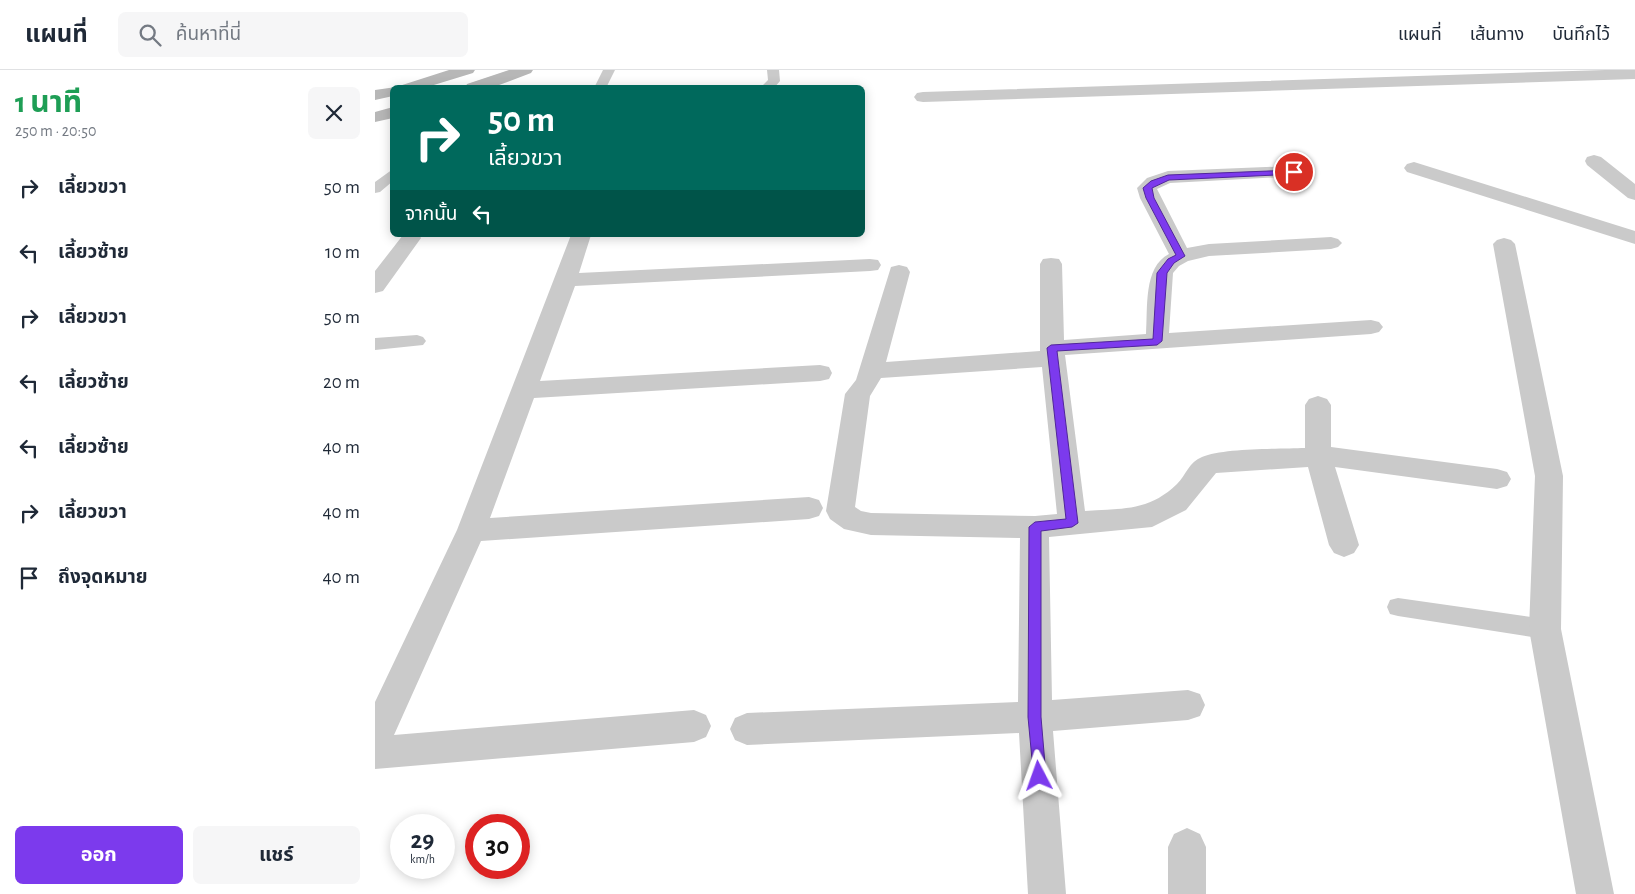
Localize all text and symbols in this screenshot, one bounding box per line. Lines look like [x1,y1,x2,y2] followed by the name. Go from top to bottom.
[118,12,468,57] search box
[136,21,164,49] icon: search
[25,23,88,47] text: แผนที่
[176,25,241,44] text: ค้นหาที่นี่
[1398,26,1442,44] text: แผนที่
[1470,26,1524,44] text: เส้นทาง
[1552,26,1610,44] text: บันทึกไว้
[308,87,360,139] button: close
[15,88,82,118] text: 1 นาที
[488,103,555,138] text: 50 m
[405,105,470,170] icon: right
[15,123,96,139] text: 250 m · 20:50
[488,147,563,169] text: เลี้ยวขวา
[1273,151,1315,193] pin
[1280,158,1308,186] icon: arrive
[15,174,43,202] icon: right
[58,178,127,197] text: เลี้ยวขวา
[324,178,360,197] text: 50 m
[468,200,496,228] icon: left
[405,205,458,224] text: จากนั้น
[15,239,43,267] icon: left
[58,243,129,262] text: เลี้ยวซ้าย
[325,243,360,262] text: 10 m
[15,304,43,332] icon: right
[58,308,127,327] text: เลี้ยวขวา
[324,308,360,327] text: 50 m
[15,369,43,397] icon: left
[58,373,129,392] text: เลี้ยวซ้าย
[323,373,360,392] text: 20 m
[15,434,43,462] icon: left
[58,438,129,457] text: เลี้ยวซ้าย
[322,438,360,457] text: 40 m
[15,499,43,527] icon: right
[58,503,127,522] text: เลี้ยวขวา
[322,503,360,522] text: 40 m
[15,564,43,592] icon: arrive
[58,568,148,587] text: ถึงจุดหมาย
[322,568,360,587] text: 40 m
[1012,749,1064,801] position arrow
[465,814,530,879] speed limit sign: 30
[15,826,183,884] button: ออก
[193,826,360,884] button: แชร์
[411,828,434,853] text: 29
[410,853,435,865] text: km/h

